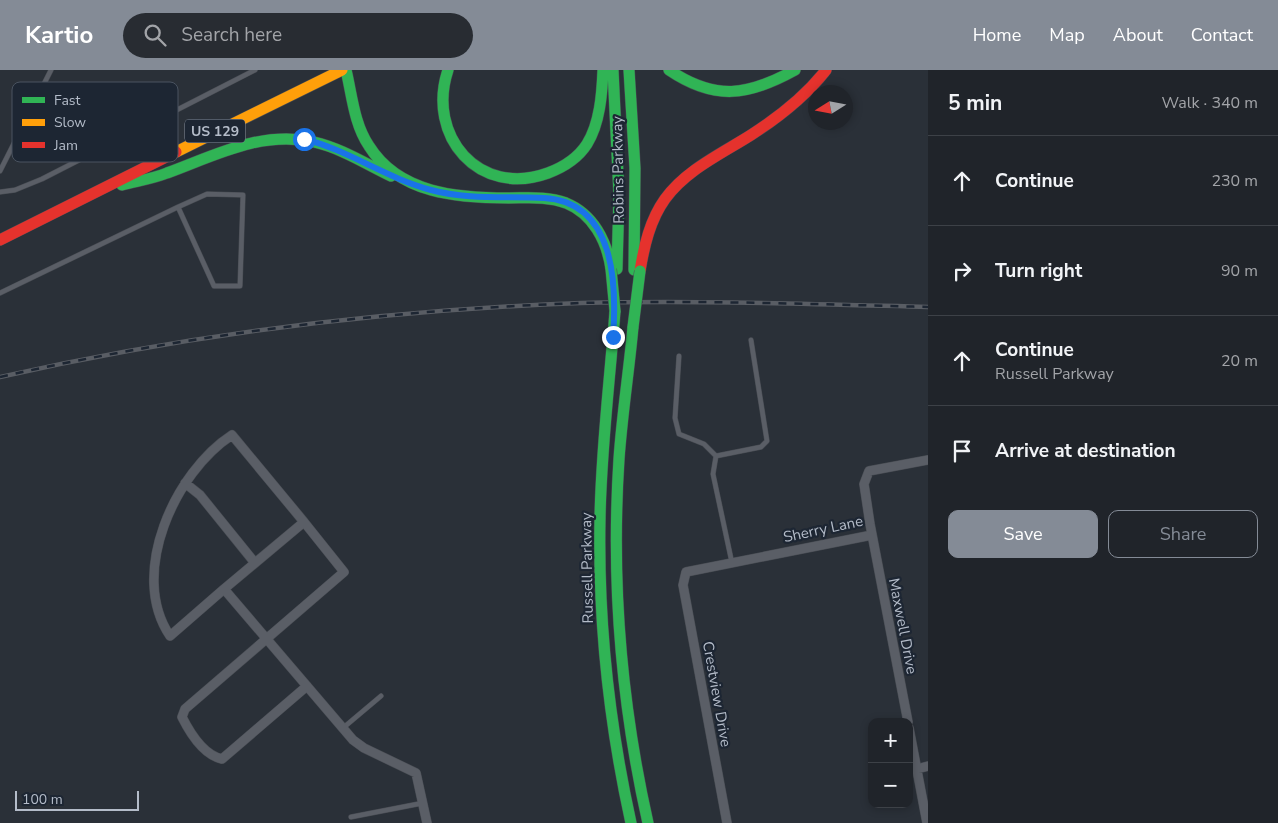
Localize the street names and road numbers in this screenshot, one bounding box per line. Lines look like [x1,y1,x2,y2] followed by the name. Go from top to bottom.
[607,116,629,224] street label: Robins Parkway
[185,119,245,142] road number: US 129
[781,511,865,547] street label: Sherry Lane
[576,512,598,624] street label: Russell Parkway
[884,576,922,676] street label: Maxwell Drive
[698,640,736,748] street label: Crestview Drive

